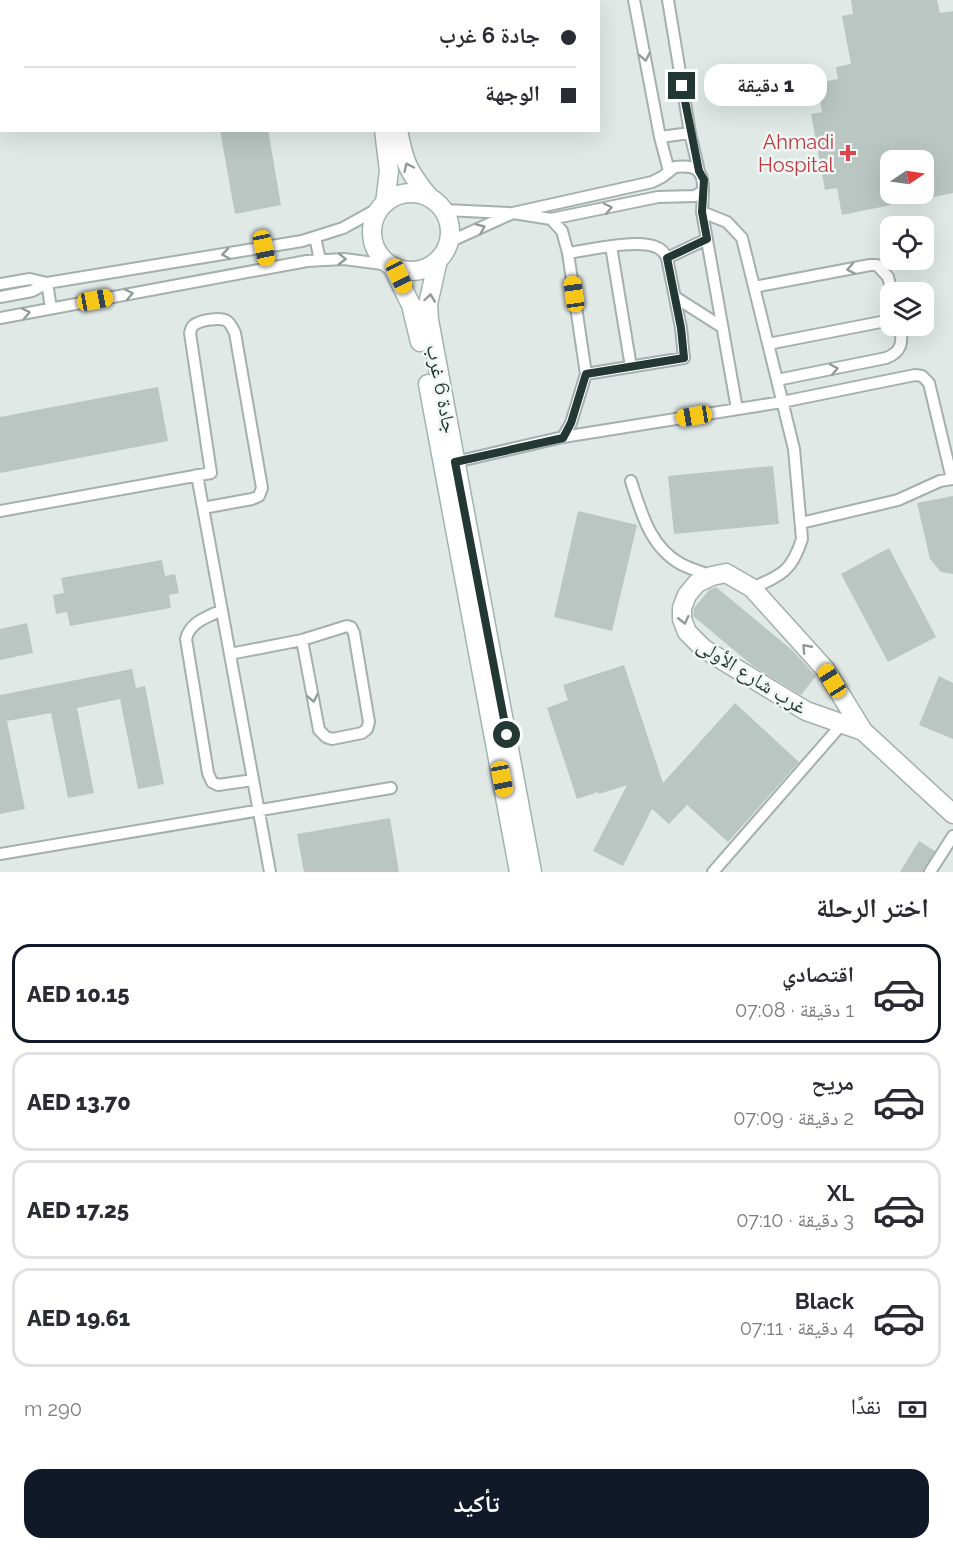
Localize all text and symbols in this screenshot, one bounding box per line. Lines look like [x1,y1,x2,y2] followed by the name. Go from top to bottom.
[439,22,540,48] text: جادة 6 غرب
[638,52,651,62] one-way arrow
[703,65,826,107] callout: 1 دقيقة
[668,72,695,99] route end
[737,73,794,97] text: 1 دقيقة
[485,80,540,106] text: الوجهة
[758,130,835,177] place label: Ahmadi Hospital
[839,144,857,162] marker: Ahmadi Hospital
[880,150,934,204] north arrow
[880,150,934,336] map controls
[403,163,415,174] one-way arrow
[603,202,613,215] one-way arrow
[880,216,934,270] button: locate
[474,223,485,235] one-way arrow
[251,229,277,267] car
[221,247,231,260] one-way arrow
[338,253,347,266] one-way arrow
[383,256,415,296] car
[846,262,856,275] one-way arrow
[563,275,585,313] car
[880,282,934,336] button: layers
[76,288,114,312] car
[124,288,134,301] one-way arrow
[423,294,435,303] one-way arrow
[20,307,30,320] one-way arrow
[422,342,462,436] street label: جادة 6 غرب
[829,363,839,376] one-way arrow
[675,404,713,428] car
[677,614,690,624] one-way arrow
[692,633,811,720] street label: غرب شارع الأولى
[802,645,813,655] one-way arrow
[815,661,849,701] car
[306,692,319,702] one-way arrow
[493,721,520,748] route start
[490,760,514,798] car
[816,892,929,923] text: اختر الرحلة
[782,961,854,987] text: اقتصادي
[872,967,926,1021] icon: car
[27,981,130,1007] text: AED 10.15
[735,998,854,1022] text: 1 دقيقة · 07:08
[811,1069,854,1095] text: مريح
[872,1075,926,1129] icon: car
[27,1089,131,1115] text: AED 13.70
[733,1106,854,1130] text: 2 دقيقة · 07:09
[827,1180,854,1206] text: XL
[872,1183,926,1237] icon: car
[27,1197,129,1223] text: AED 17.25
[736,1208,854,1232] text: 3 دقيقة · 07:10
[795,1288,854,1314] text: Black
[872,1291,926,1345] icon: car
[27,1305,130,1331] text: AED 19.61
[740,1316,854,1340] text: 4 دقيقة · 07:11
[851,1393,881,1419] text: نقدًا
[896,1393,929,1426] icon: cash
[24,1397,82,1421] text: 290 m
[24,1469,929,1538] button: تأكيد

